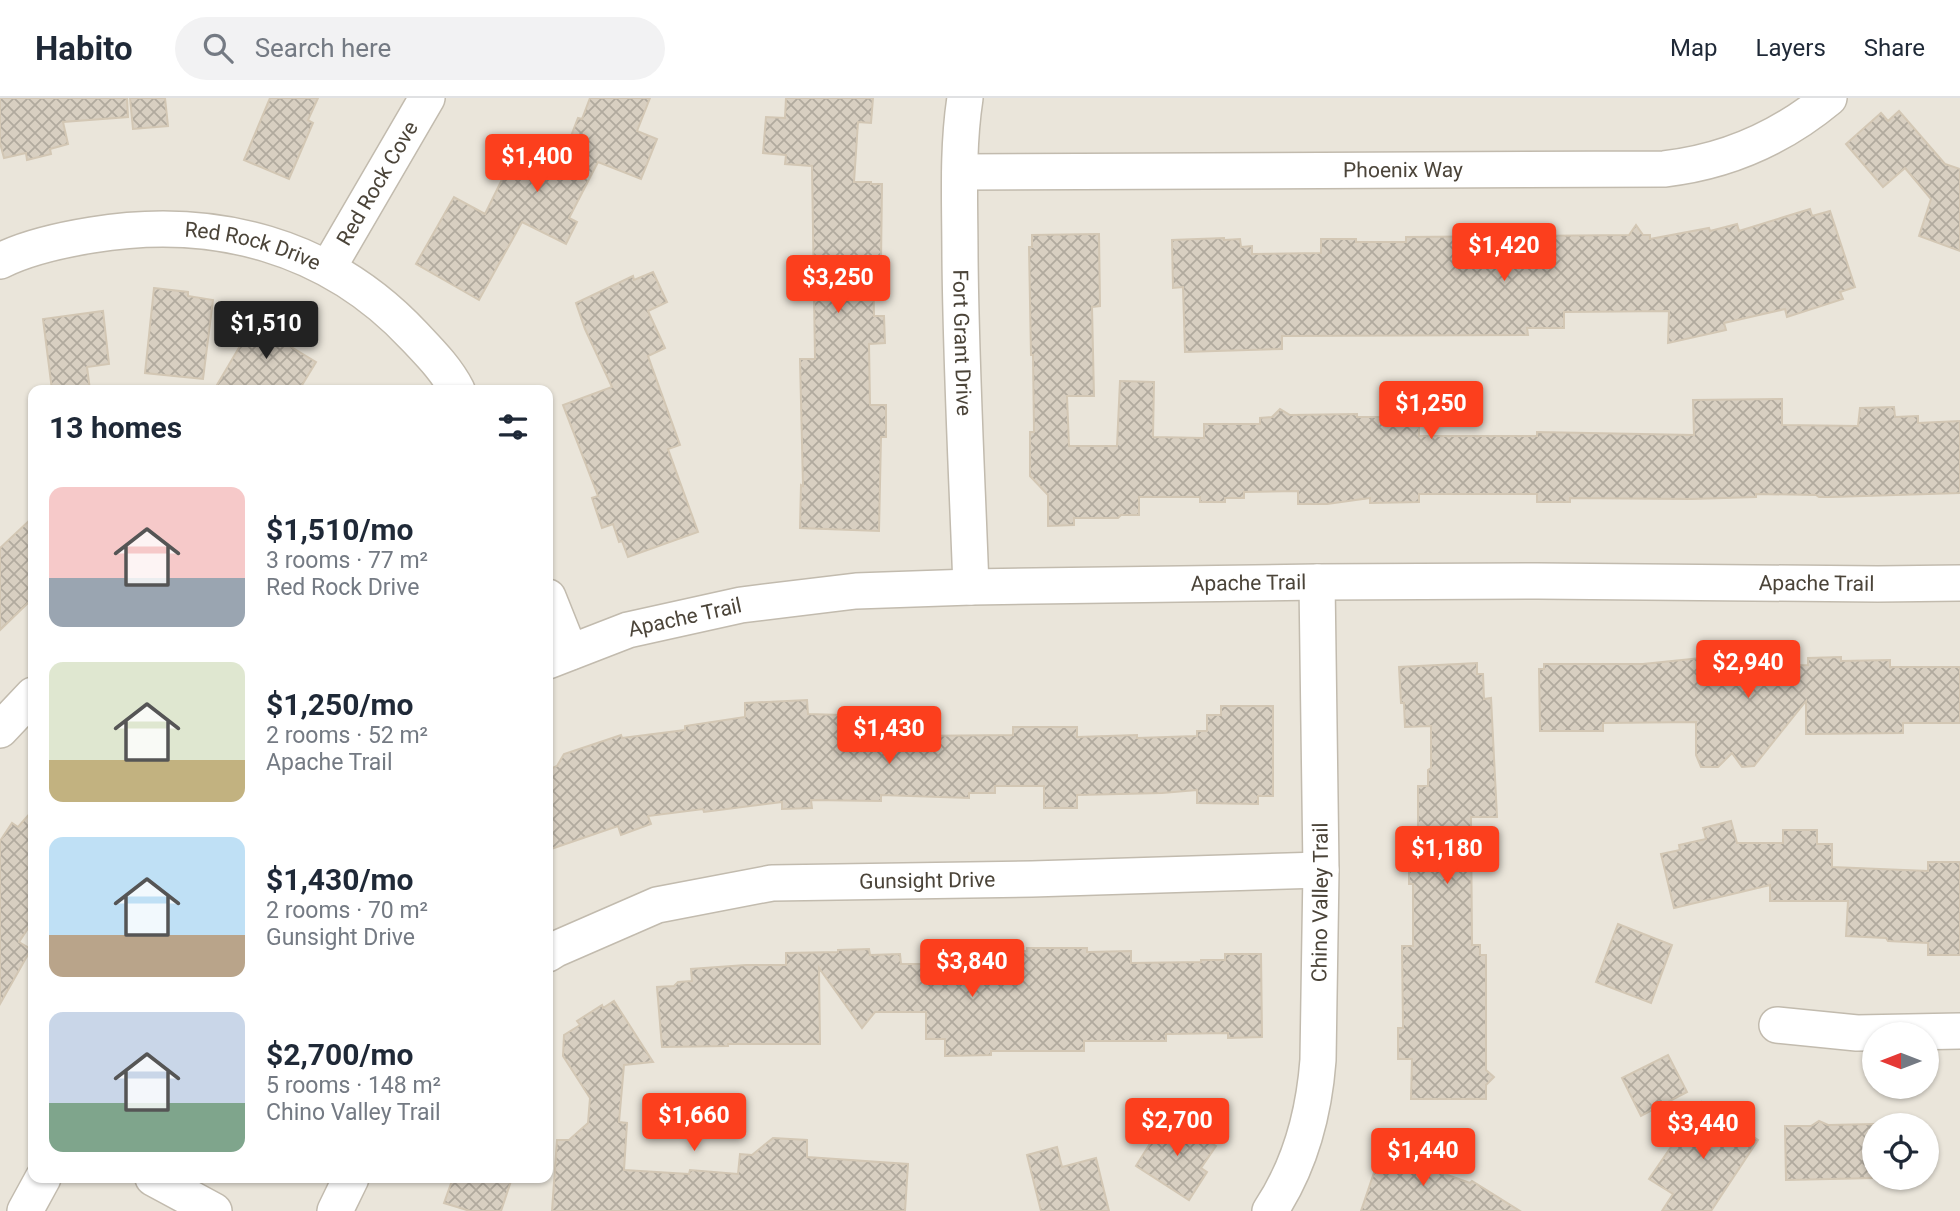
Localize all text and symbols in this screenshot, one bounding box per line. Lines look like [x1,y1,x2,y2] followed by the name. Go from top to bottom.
[175,17,665,80] search box
[35,29,133,68] text: Habito
[199,29,237,67] icon: search
[255,33,391,63] text: Search here
[1670,34,1718,62] text: Map
[1756,34,1826,62] text: Layers
[1864,34,1925,62] text: Share
[332,117,423,250] street label: Red Rock Cove
[480,134,594,194] pin: $1,400
[501,143,573,170] text: $1,400
[1343,158,1463,182] street label: Phoenix Way
[184,218,325,275] street label: Red Rock Drive
[1447,223,1561,283] pin: $1,420
[1468,232,1540,259] text: $1,420
[781,256,895,315] pin: $3,250
[802,264,874,291] text: $3,250
[948,269,976,416] street label: Fort Grant Drive
[209,302,323,361] pin: $1,510
[230,310,302,337] text: $1,510
[1374,382,1488,441] pin: $1,250
[1395,390,1467,417] text: $1,250
[494,408,532,446] icon: filters
[49,410,182,445] text: 13 homes
[266,512,414,547] text: $1,510/mo
[105,515,189,599] icon: home
[266,547,428,574] text: 3 rooms · 77 m²
[1191,570,1306,596] street label: Apache Trail
[1759,571,1874,596] street label: Apache Trail
[266,574,419,601] text: Red Rock Drive
[626,593,744,642] street label: Apache Trail
[1691,640,1805,700] pin: $2,940
[1712,649,1784,676] text: $2,940
[266,687,414,722] text: $1,250/mo
[105,690,189,774] icon: home
[832,706,946,766] pin: $1,430
[853,715,925,742] text: $1,430
[266,722,428,749] text: 2 rooms · 52 m²
[266,749,393,776] text: Apache Trail
[1307,822,1333,982] street label: Chino Valley Trail
[1390,826,1504,886] pin: $1,180
[1411,835,1483,862] text: $1,180
[266,862,414,897] text: $1,430/mo
[105,865,189,949] icon: home
[859,868,996,894] street label: Gunsight Drive
[266,897,428,924] text: 2 rooms · 70 m²
[266,924,415,951] text: Gunsight Drive
[915,940,1029,999] pin: $3,840
[936,948,1008,975] text: $3,840
[1862,1022,1939,1099] north arrow
[1862,1022,1939,1190] map controls
[266,1037,414,1072] text: $2,700/mo
[105,1040,189,1124] icon: home
[266,1072,441,1099] text: 5 rooms · 148 m²
[637,1094,751,1153] pin: $1,660
[1120,1098,1234,1158] pin: $2,700
[266,1099,441,1126] text: Chino Valley Trail
[658,1102,730,1129] text: $1,660
[1646,1102,1760,1161] pin: $3,440
[1141,1107,1213,1134] text: $2,700
[1667,1110,1739,1137] text: $3,440
[1862,1113,1939,1190] button: locate
[1366,1128,1480,1188] pin: $1,440
[1387,1137,1459,1164] text: $1,440

